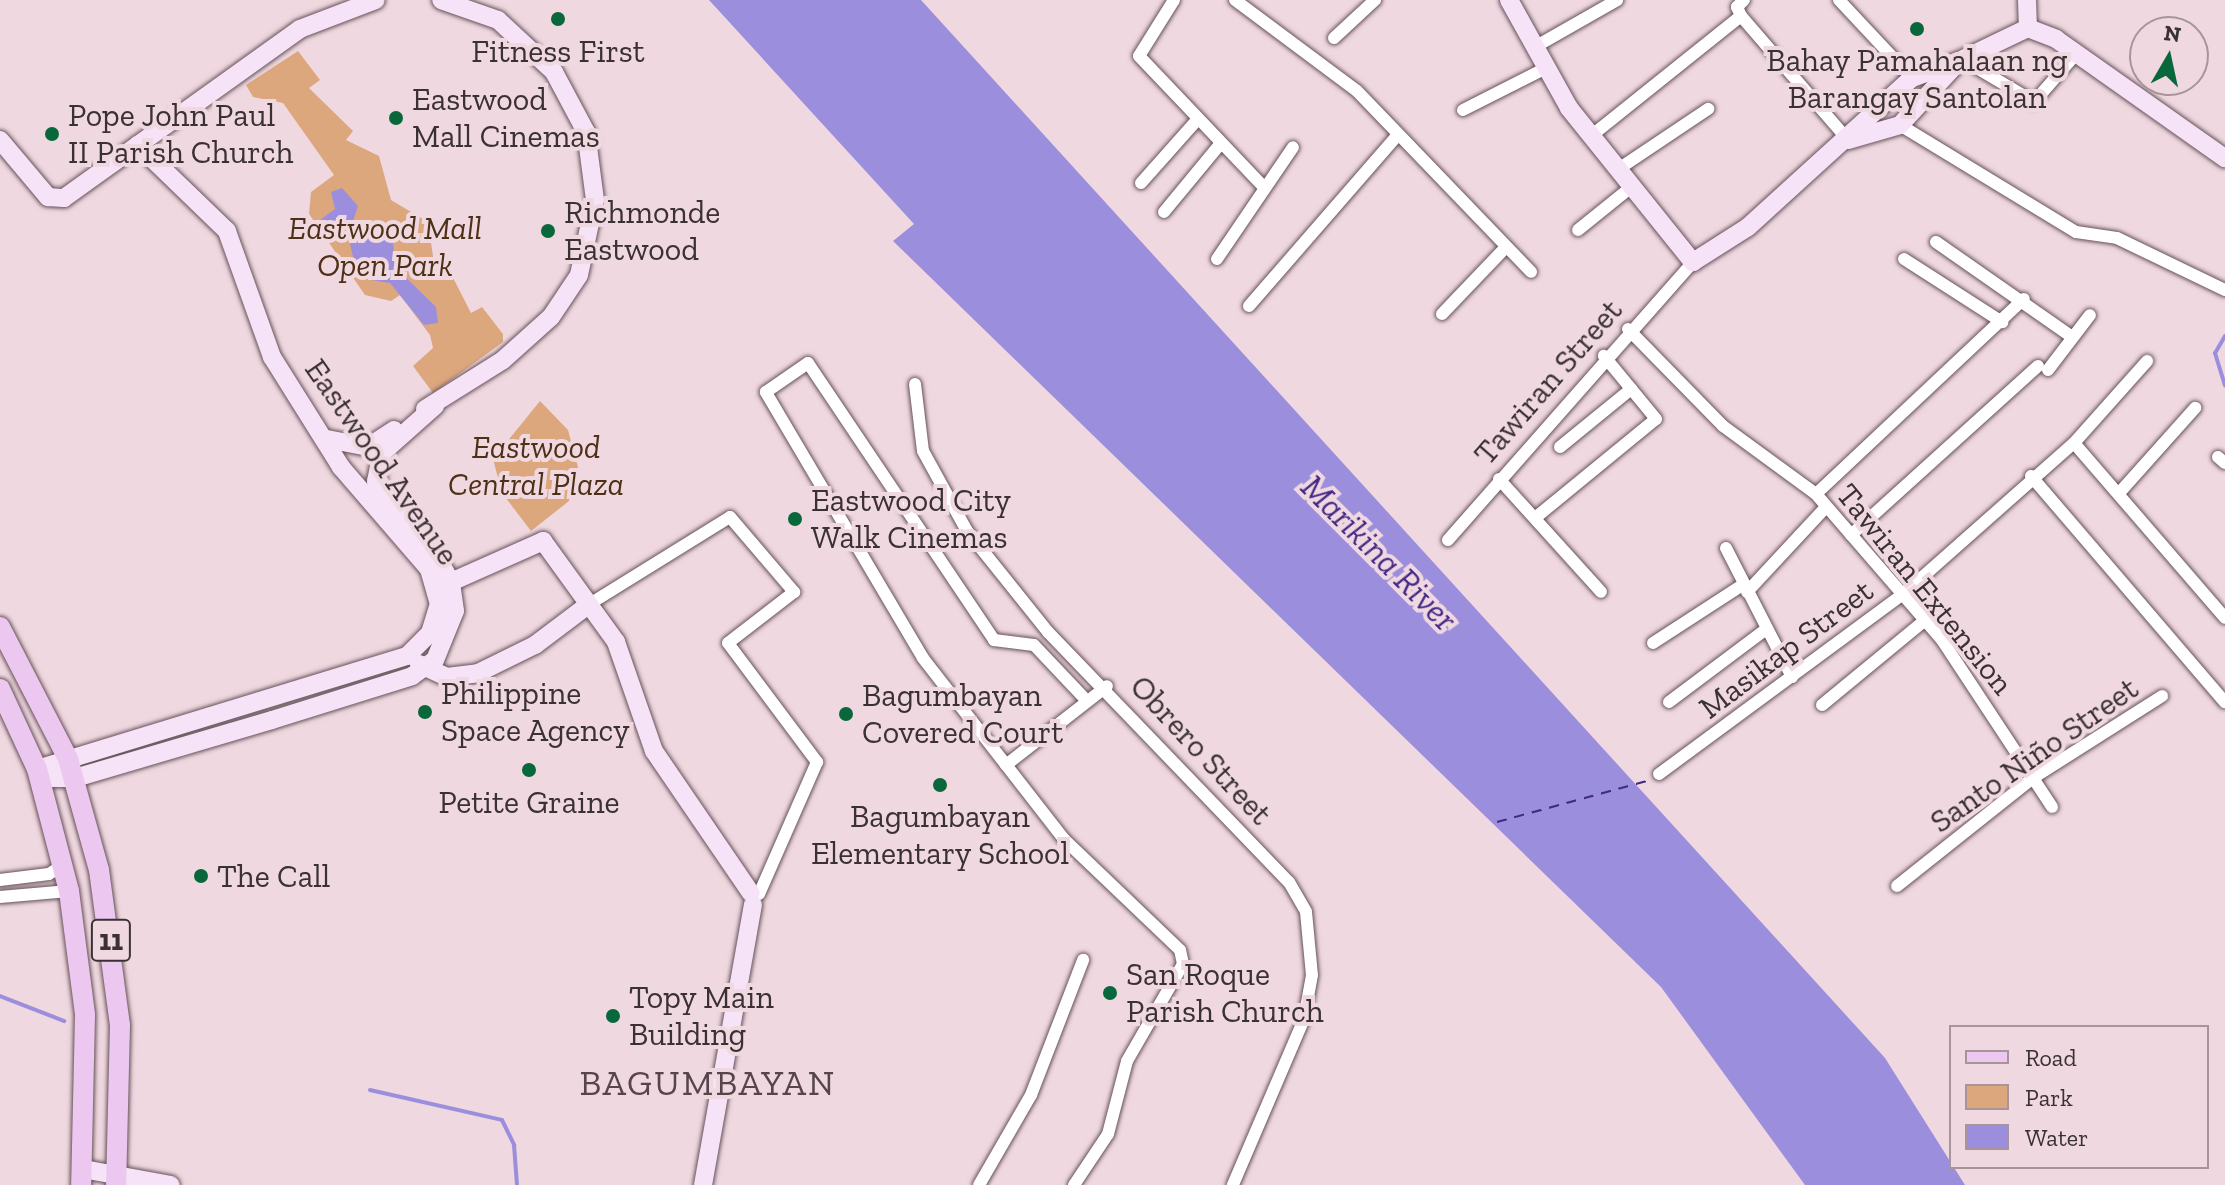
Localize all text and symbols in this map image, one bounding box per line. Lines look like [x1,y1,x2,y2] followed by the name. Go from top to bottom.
[549,10,567,28] marker: Fitness First
[2129,16,2209,96] north arrow
[2162,19,2183,48] text: N
[1908,20,1926,38] marker: Bahay Pamahalaan ng Barangay Santolan
[471,32,645,70] place label: Fitness First
[1766,42,2068,117] place label: Bahay Pamahalaan ng Barangay Santolan
[412,81,600,156] place label: Eastwood Mall Cinemas
[68,97,294,172] place label: Pope John Paul II Parish Church
[387,109,405,127] marker: Eastwood Mall Cinemas
[43,125,61,143] marker: Pope John Paul II Parish Church
[564,194,720,269] place label: Richmonde Eastwood
[288,210,482,285] park label: Eastwood Mall Open Park
[539,222,557,240] marker: Richmonde Eastwood
[1466,292,1630,472] street label: Tawiran Street
[296,351,468,573] street label: Eastwood Avenue
[448,429,624,504] park label: Eastwood Central Plaza
[1293,467,1465,639] water label: Marikina River
[1828,476,2022,702] street label: Tawiran Extension
[811,482,1011,557] place label: Eastwood City Walk Cinemas
[786,510,804,528] marker: Eastwood City Walk Cinemas
[1692,571,1880,727] street label: Masikap Street
[1122,667,1280,833] street label: Obrero Street
[1923,669,2145,841] street label: Santo Niño Street
[441,675,631,750] place label: Philippine Space Agency
[862,677,1063,752] place label: Bagumbayan Covered Court
[416,703,434,721] marker: Philippine Space Agency
[837,705,855,723] marker: Bagumbayan Covered Court
[520,761,538,779] marker: Petite Graine
[931,776,949,794] marker: Bagumbayan Elementary School
[438,783,620,821] place label: Petite Graine
[811,798,1069,873] place label: Bagumbayan Elementary School
[217,857,330,895] place label: The Call
[192,867,210,885] marker: The Call
[89,914,133,966] road number: 11
[1126,956,1324,1031] place label: San Roque Parish Church
[629,979,775,1054] place label: Topy Main Building
[1101,984,1119,1002] marker: San Roque Parish Church
[604,1007,622,1025] marker: Topy Main Building
[1949,1025,2209,1169] legend
[2025,1043,2077,1072] text: Road
[580,1061,836,1105] district label: BAGUMBAYAN
[2025,1083,2073,1112] text: Park
[2025,1123,2088,1152] text: Water

